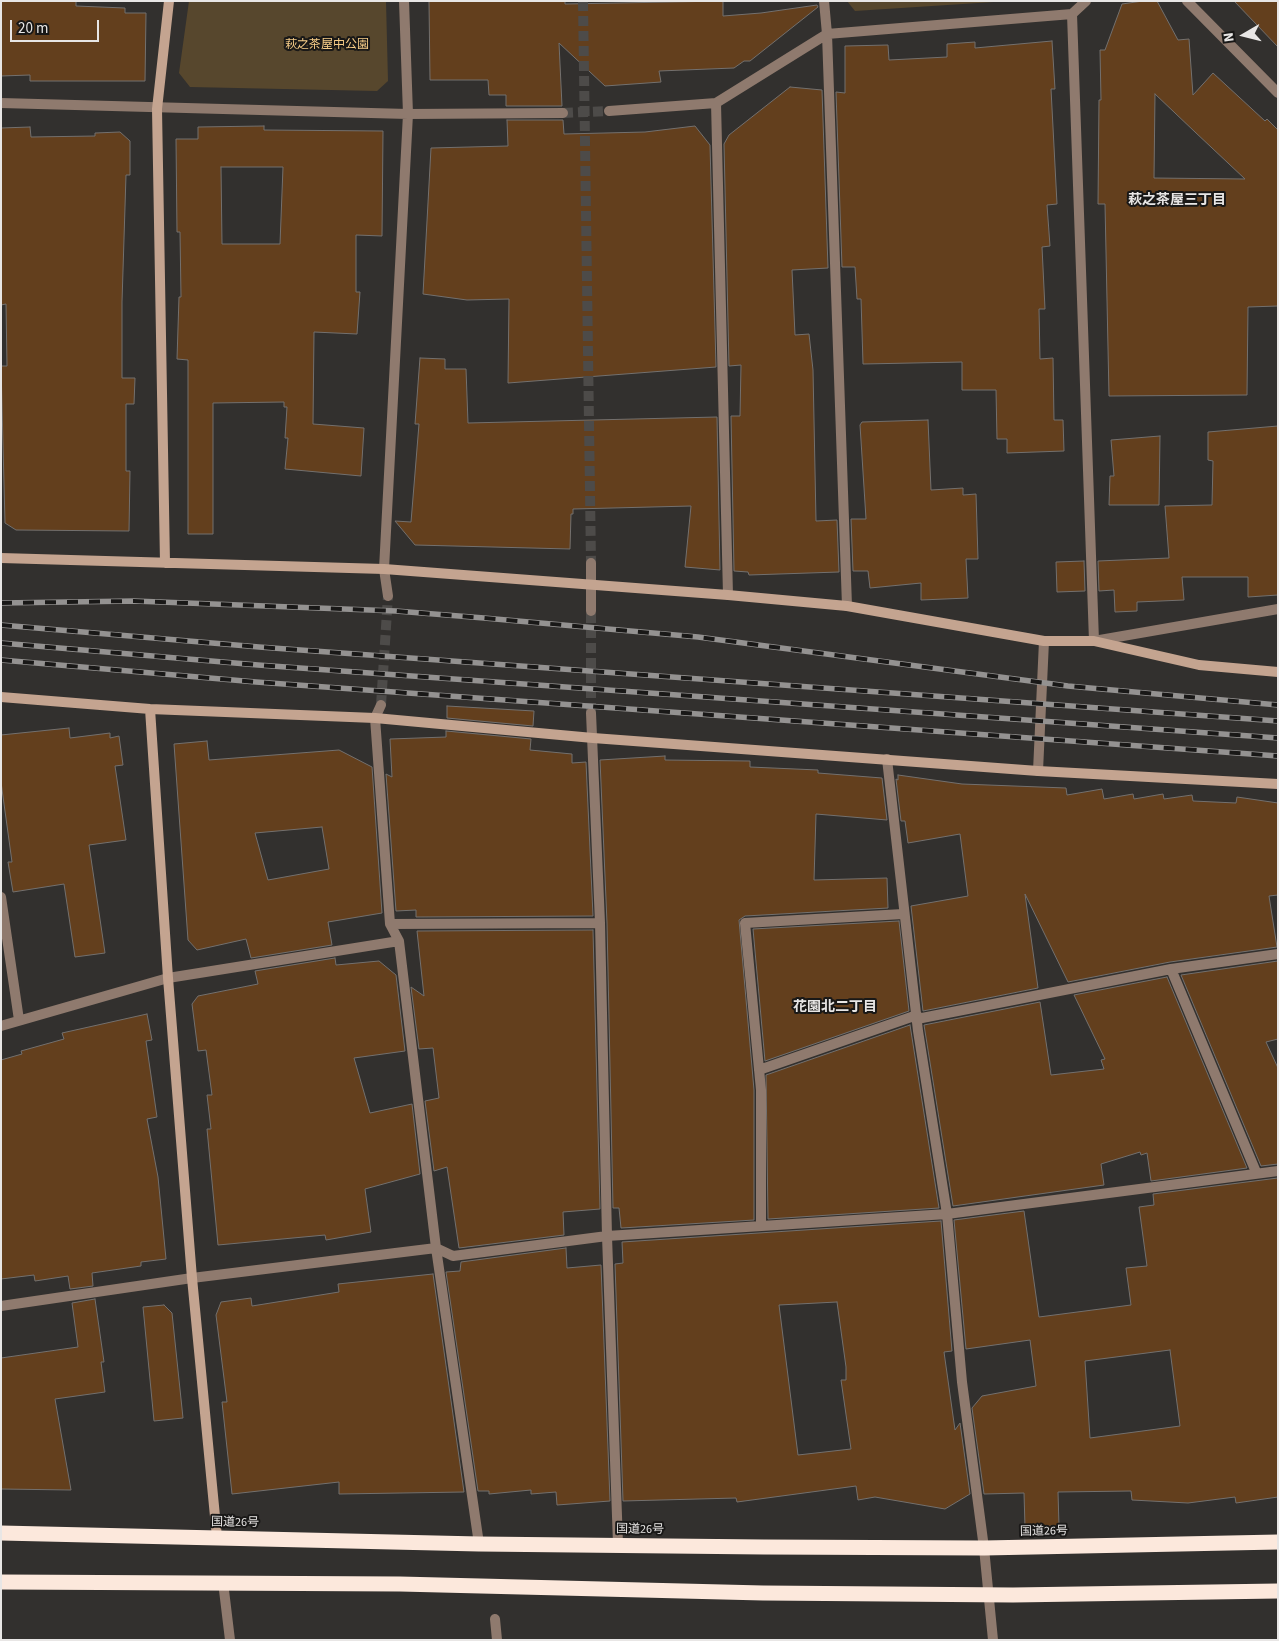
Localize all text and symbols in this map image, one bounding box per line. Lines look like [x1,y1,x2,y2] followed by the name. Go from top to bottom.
[12,10,101,42] scale bar
[1219,10,1269,60] north arrow
[18,18,48,39] text: 20 m
[1219,31,1240,43] text: N
[285,38,369,52] park label: 萩之茶屋中公園
[1128,193,1226,209] district label: 萩之茶屋三丁目
[793,1000,877,1016] district label: 花園北二丁目
[211,1515,259,1531] street label: 国道26号
[616,1522,664,1538] street label: 国道26号
[1020,1524,1068,1540] street label: 国道26号

